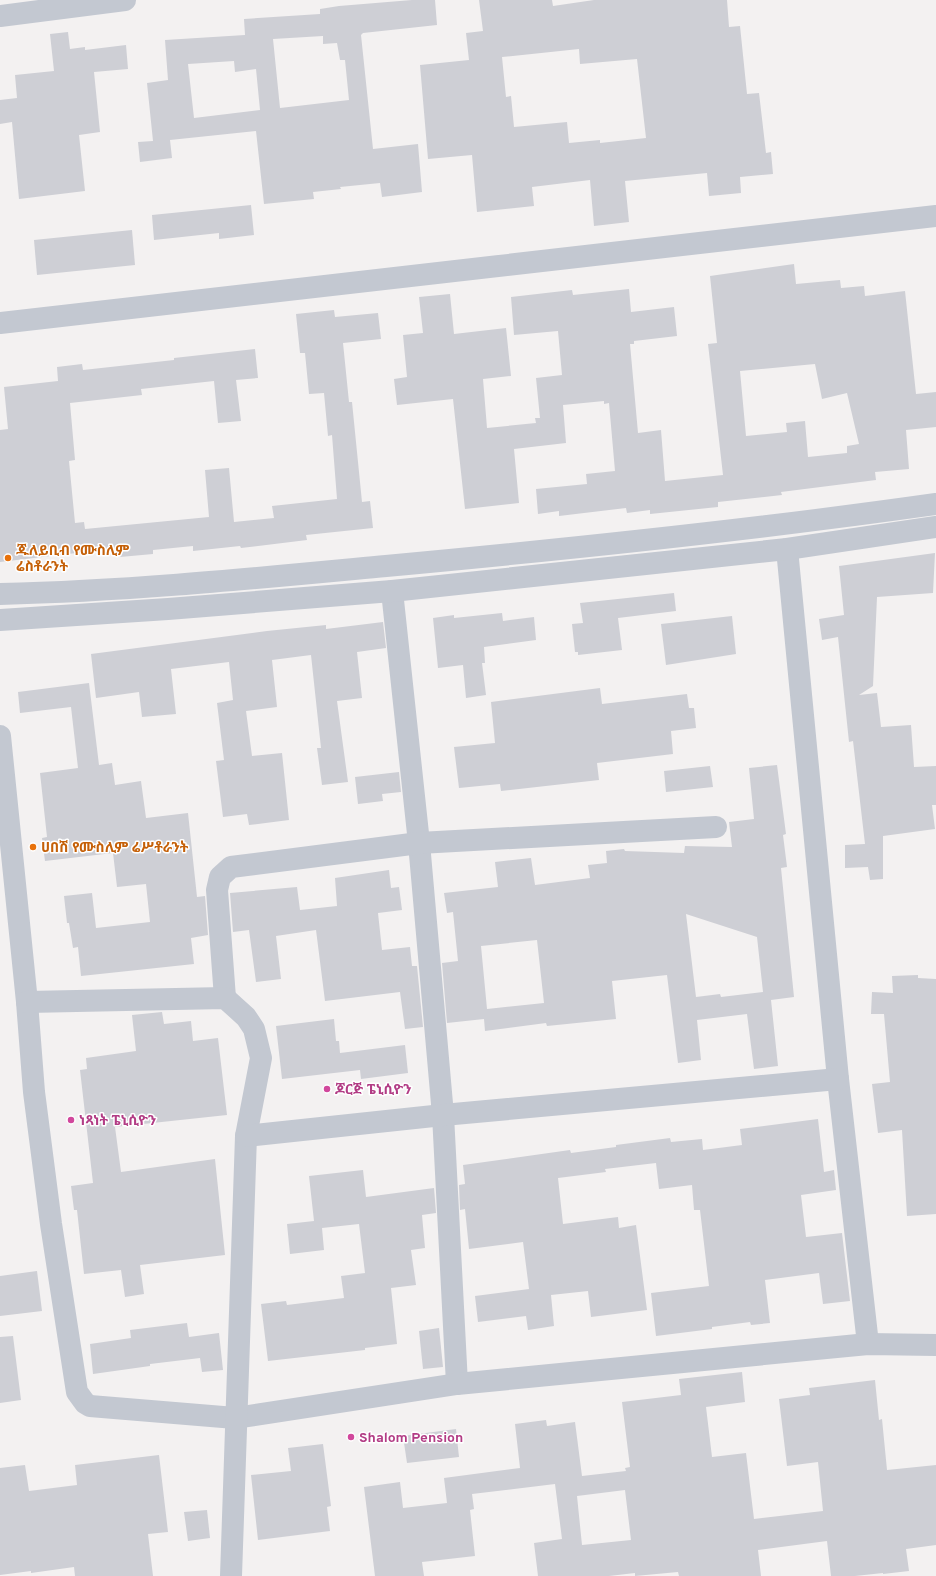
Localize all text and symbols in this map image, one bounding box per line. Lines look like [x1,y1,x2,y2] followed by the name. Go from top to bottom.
[16,543,130,576] place label: ጁለይቢብ የሙስሊም ሬስቶራንት
[3,553,13,563] marker: ጁለይቢብ የሙስሊም ሬስቶራንት
[41,840,189,857] place label: ሀበሽ የሙስሊም ሬሥቶራንት
[28,842,38,852] marker: ሀበሽ የሙስሊም ሬሥቶራንት
[335,1082,412,1099] place label: ጆርጅ ፔኒሲዮን
[322,1084,332,1094] marker: ጆርጅ ፔኒሲዮን
[79,1113,156,1130] place label: ነጻነት ፔኒሲዮን
[66,1115,76,1125] marker: ነጻነት ፔኒሲዮን
[359,1430,463,1447] place label: Shalom Pension
[346,1432,356,1442] marker: Shalom Pension

